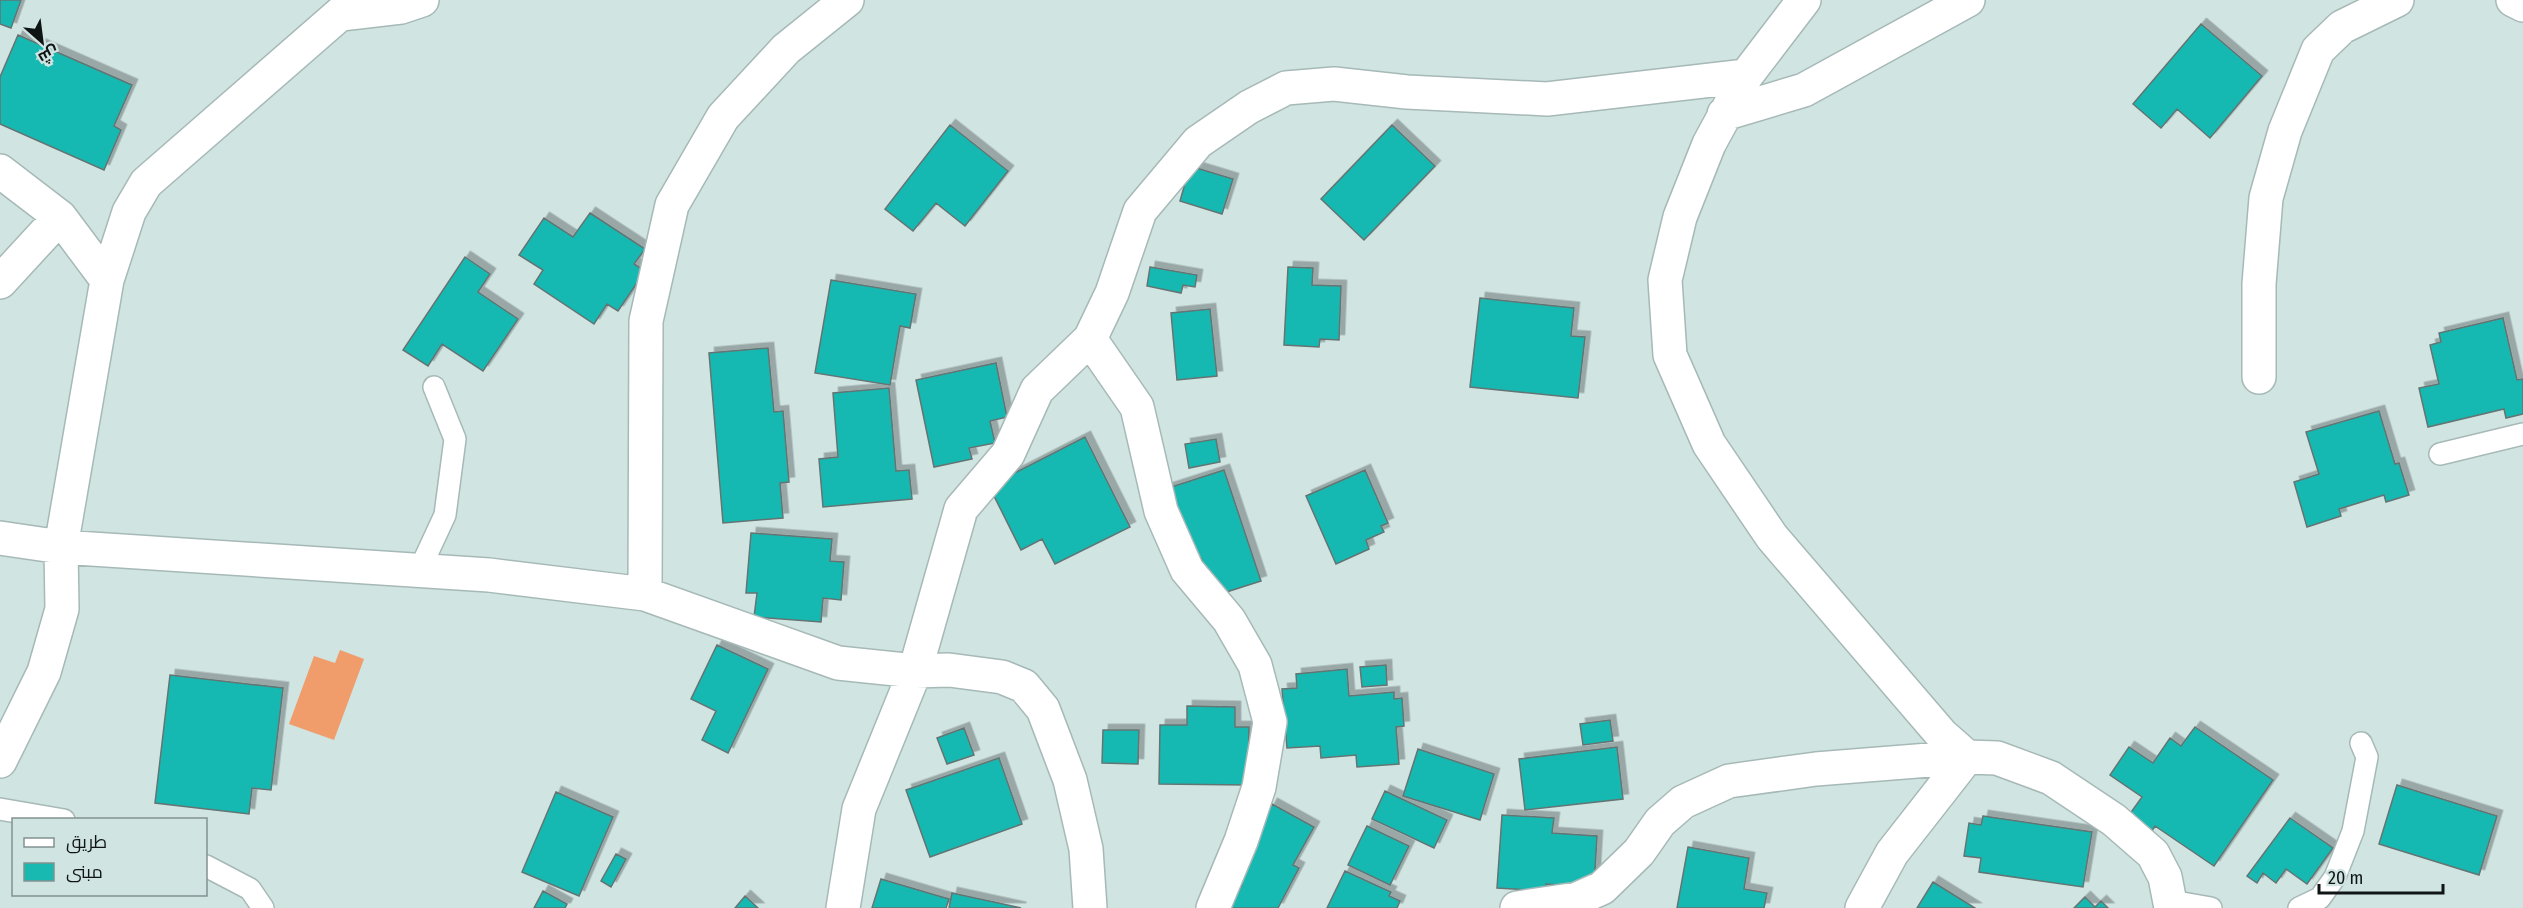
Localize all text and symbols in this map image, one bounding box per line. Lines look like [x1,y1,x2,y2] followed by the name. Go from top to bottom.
[12,12,72,72] north arrow
[35,42,62,68] text: ش
[12,818,207,896] legend
[66,831,107,854] text: طريق
[2319,857,2444,895] scale bar
[66,861,103,883] text: مبنى
[2328,867,2363,889] text: 20 m

